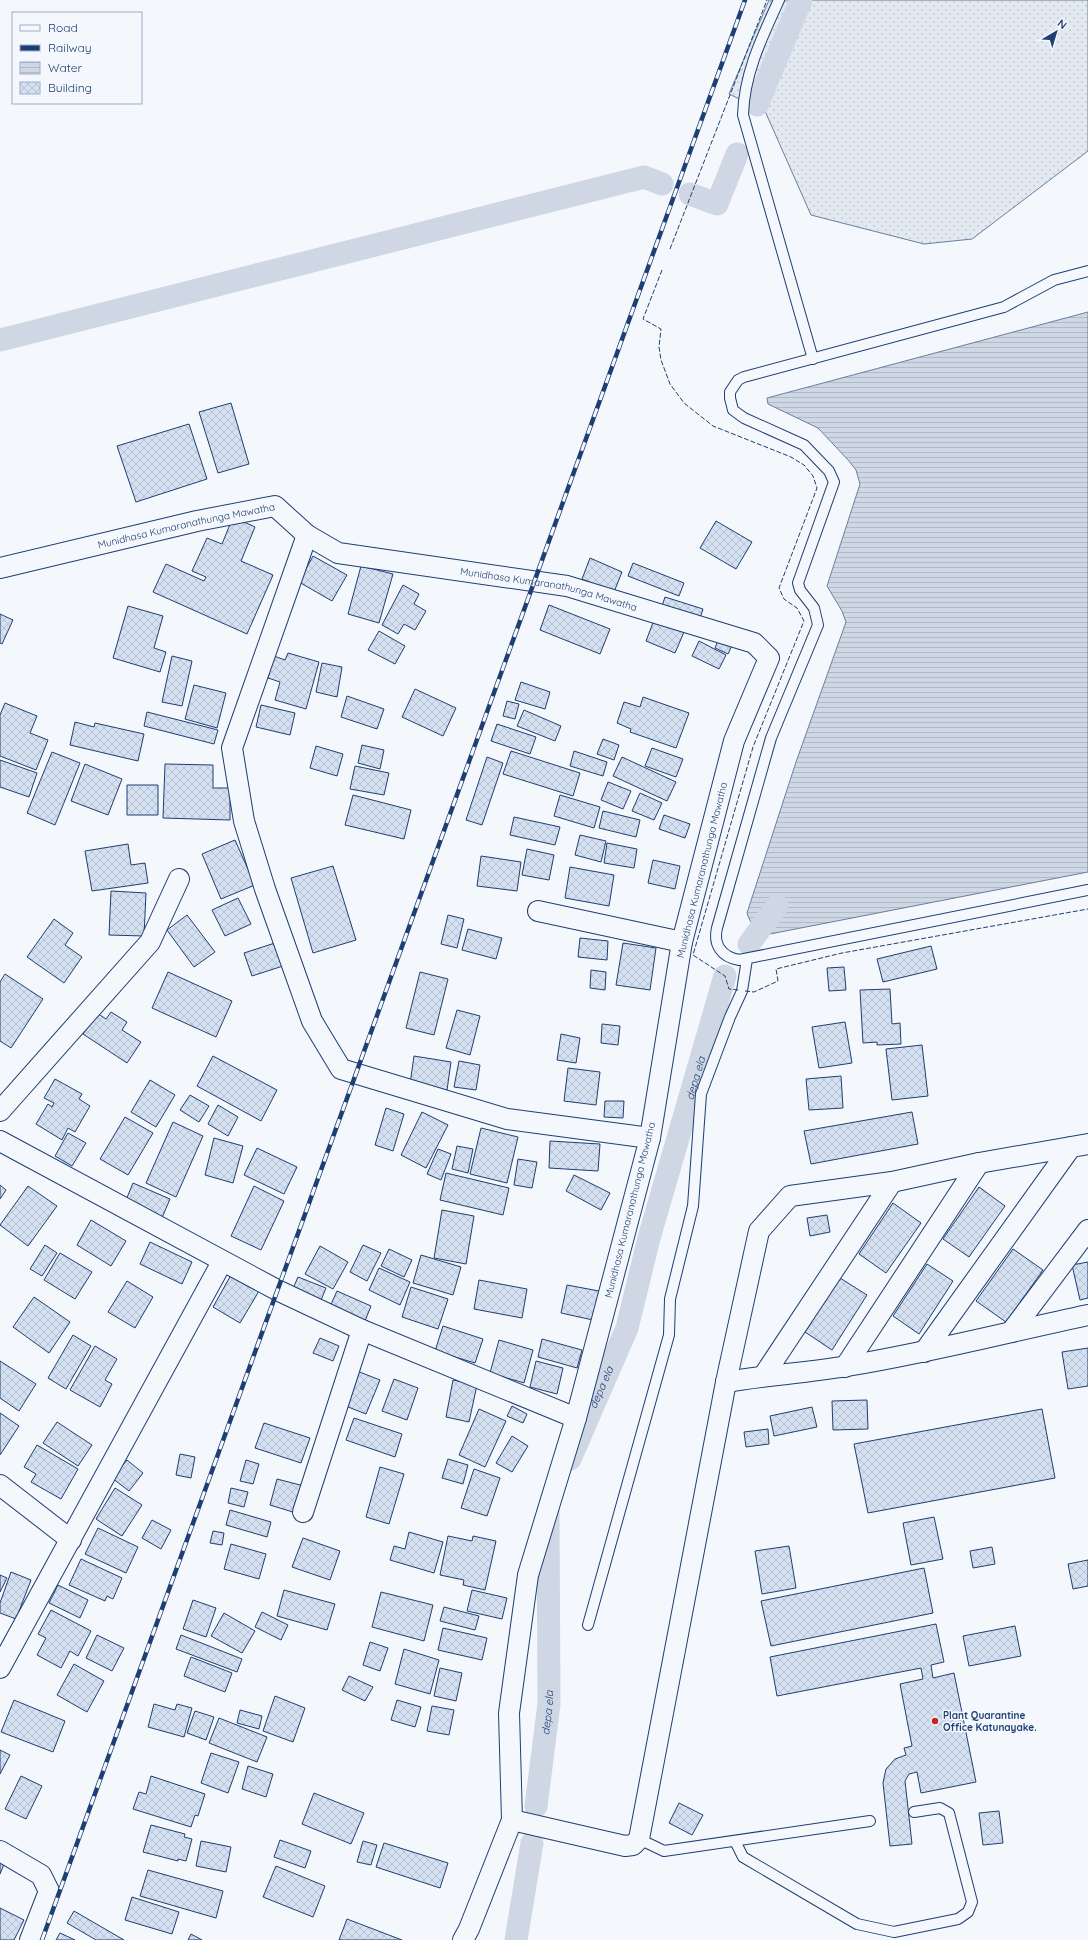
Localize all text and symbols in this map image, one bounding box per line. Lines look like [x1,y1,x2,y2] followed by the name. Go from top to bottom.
[12,12,142,104] legend
[1036,12,1076,52] north arrow
[1055,16,1070,32] text: N
[48,20,78,35] text: Road
[48,40,92,55] text: Railway
[48,60,83,75] text: Water
[48,80,92,95] text: Building
[96,500,276,551] street label: Munidhasa Kumaranathunga Mawatha
[459,564,639,614] street label: Munidhasa Kumaranathunga Mawatha
[674,781,730,959] street label: Munidhasa Kumaranathunga Mawatha
[682,1053,709,1102] water label: depa ela
[602,1121,658,1299] street label: Munidhasa Kumaranathunga Mawatha
[586,1363,617,1411] water label: depa ela
[538,1689,556,1736] water label: depa ela
[943,1709,1037,1734] place label: Plant Quarantine Office Katunayake.
[930,1716,940,1726] marker: Plant Quarantine Office Katunayake.

